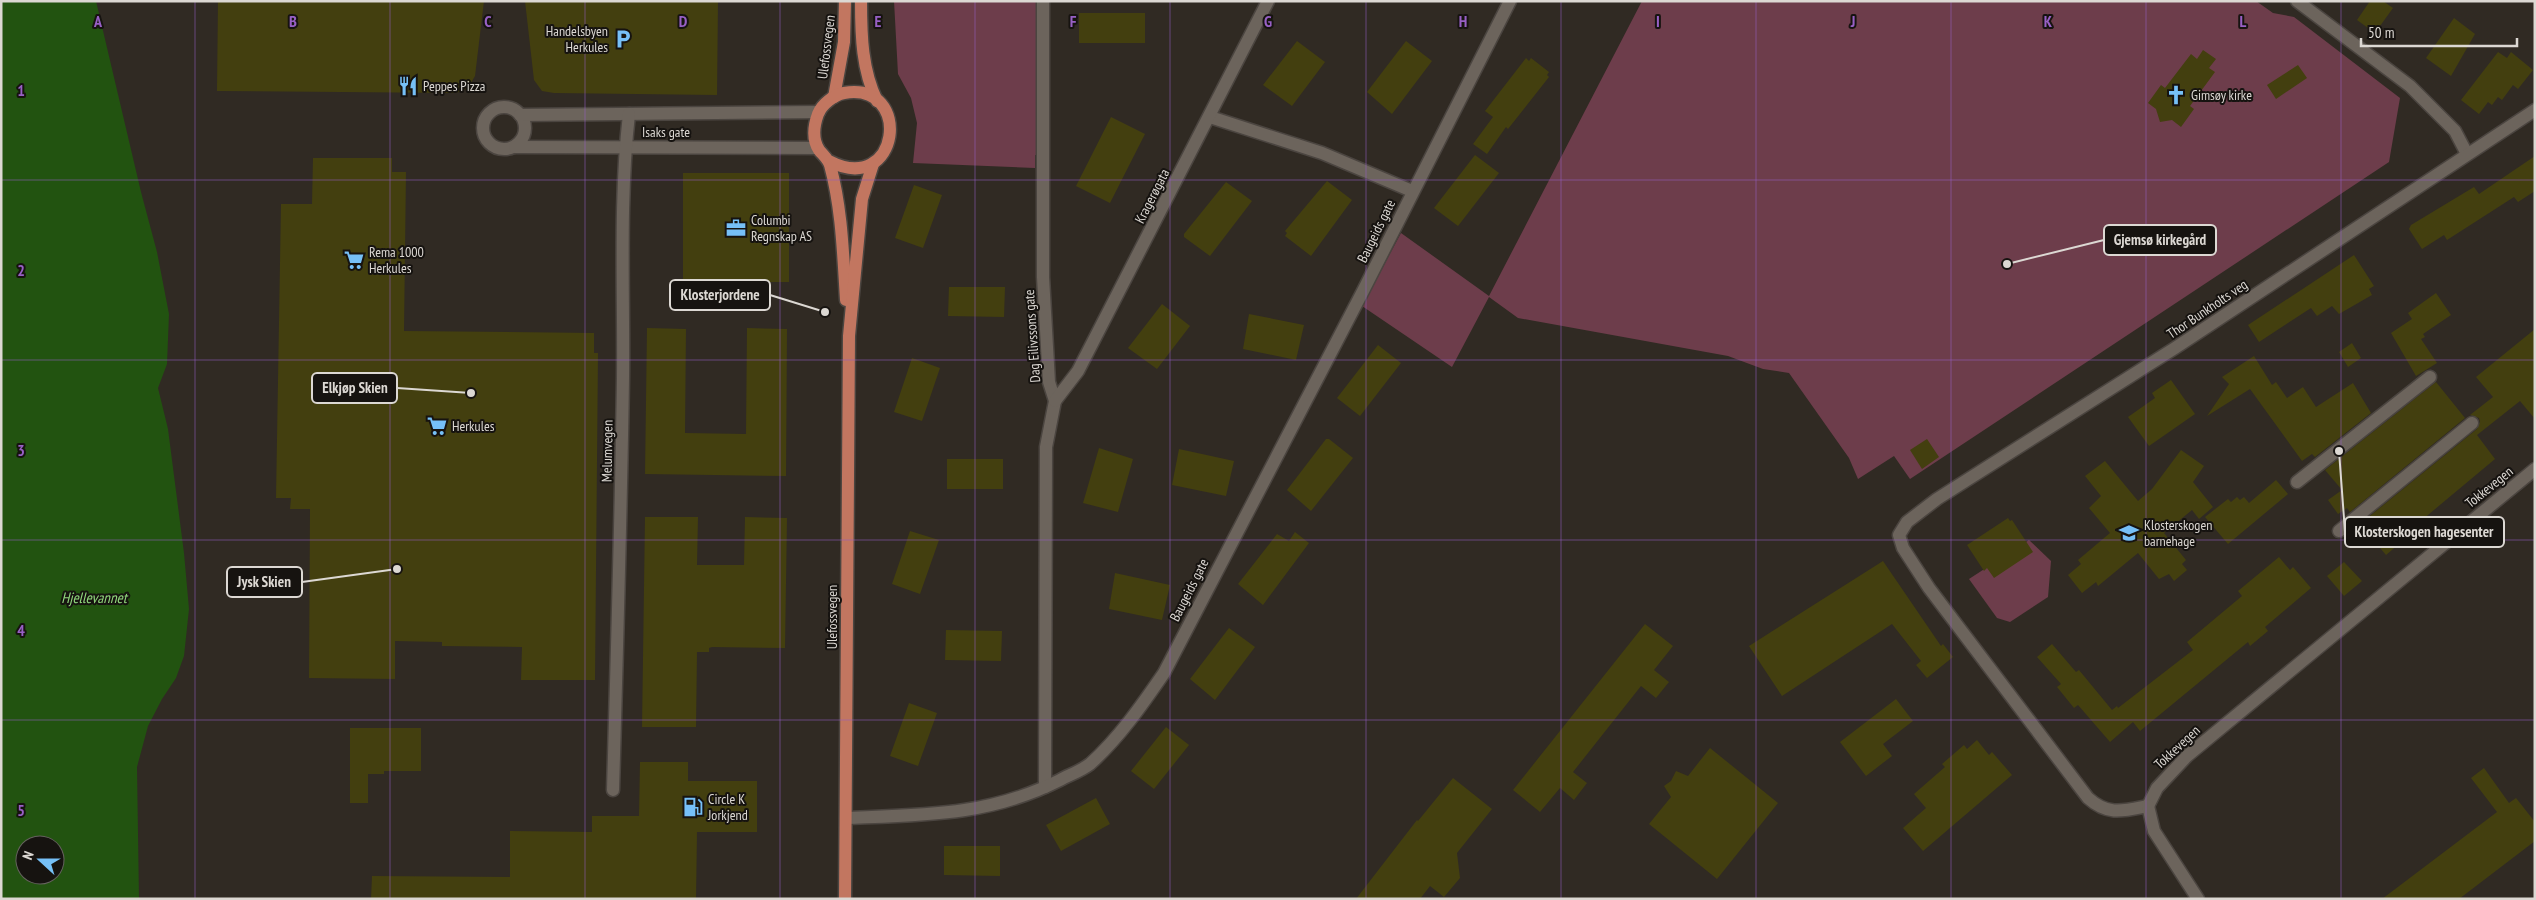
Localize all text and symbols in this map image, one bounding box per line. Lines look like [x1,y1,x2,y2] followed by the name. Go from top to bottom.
[93,11,103,31] text: A
[289,11,297,31] text: B
[484,11,492,31] text: C
[679,11,688,31] text: D
[875,11,882,31] text: E
[1070,11,1077,31] text: F
[1264,11,1272,31] text: G
[1459,11,1467,31] text: H
[1656,11,1660,31] text: I
[1850,11,1855,31] text: J
[2044,11,2053,31] text: K
[2240,11,2247,31] text: L
[813,14,839,80] street label: Ulefossvegen
[2361,15,2517,47] scale bar
[546,22,608,56] place label: Handelsbyen Herkules
[2368,23,2394,42] text: 50 m
[612,28,634,50] parking icon: Handelsbyen Herkules
[397,75,419,97] restaurant icon: Peppes Pizza
[423,77,485,95] place label: Peppes Pizza
[17,80,25,100] text: 1
[2165,84,2187,106] church icon: Gimsøy kirke
[2191,86,2252,104] place label: Gimsøy kirke
[642,123,690,141] street label: Isaks gate
[1131,166,1173,226] street label: Kragerøgata
[1353,196,1399,266] street label: Baugeids gate
[751,211,812,245] place label: Columbi Regnskap AS
[725,217,747,239] office icon: Columbi Regnskap AS
[2104,225,2216,255] callout: Gjemsø kirkegård
[2114,230,2207,249] text: Gjemsø kirkegård
[369,243,424,277] place label: Rema 1000 Herkules
[343,249,365,271] supermarket icon: Rema 1000 Herkules
[17,260,25,280] text: 2
[2163,275,2251,343] street label: Thor Bunkholts veg
[670,280,770,310] callout: Klosterjordene
[680,285,760,304] text: Klosterjordene
[1020,289,1044,383] street label: Dag Eilivssons gate
[312,373,397,403] callout: Elkjøp Skien
[322,378,388,397] text: Elkjøp Skien
[426,415,448,437] supermarket icon: Herkules
[452,417,495,435] place label: Herkules
[597,420,617,482] street label: Melumvegen
[17,440,25,460] text: 3
[2461,462,2517,512] street label: Tokkevegen
[2144,516,2212,550] place label: Klosterskogen barnehage
[2345,517,2504,547] callout: Klosterskogen hagesenter
[2118,522,2140,544] school or university icon: Klosterskogen barnehage
[2355,522,2494,541] text: Klosterskogen hagesenter
[1166,555,1213,624] street label: Baugeids gate
[227,567,302,597] callout: Jysk Skien
[236,572,291,591] text: Jysk Skien
[823,585,841,649] street label: Ulefossvegen
[61,588,129,607] water label: Hjellevannet
[17,620,25,640] text: 4
[2150,721,2204,773] street label: Tokkevegen
[707,790,748,824] place label: Circle K Jorkjend
[682,796,704,818] fuel station icon: Circle K Jorkjend
[17,800,25,820] text: 5
[15,835,65,885] north arrow
[18,849,38,862] text: N

